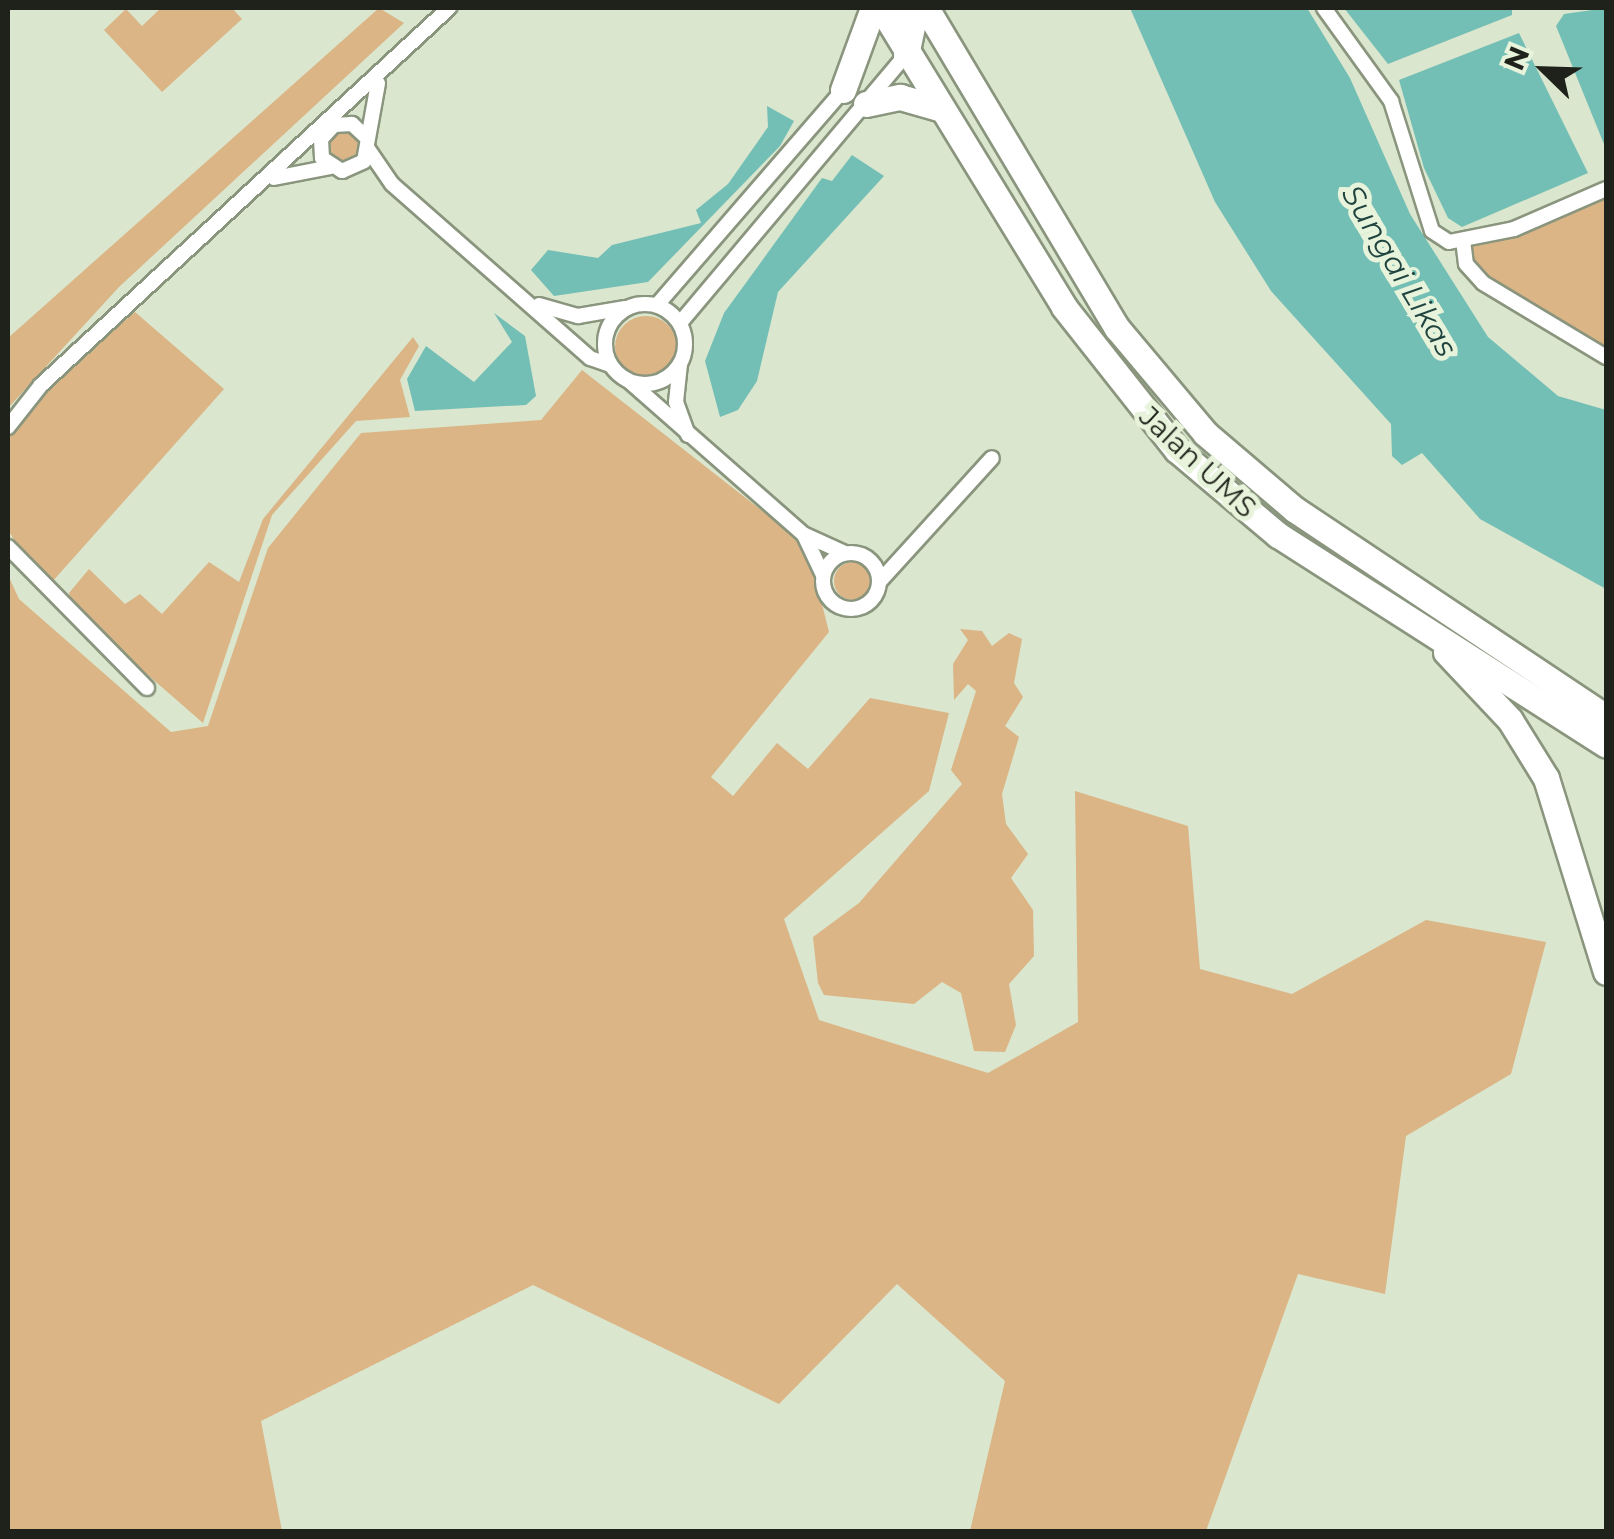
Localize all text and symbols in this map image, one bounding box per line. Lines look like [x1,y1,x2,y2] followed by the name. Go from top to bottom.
[1494,20,1594,120] north arrow
[1496,41,1536,75] text: N
[1334,179,1464,363] water label: Sungai Likas
[1133,400,1263,524] street label: Jalan UMS

